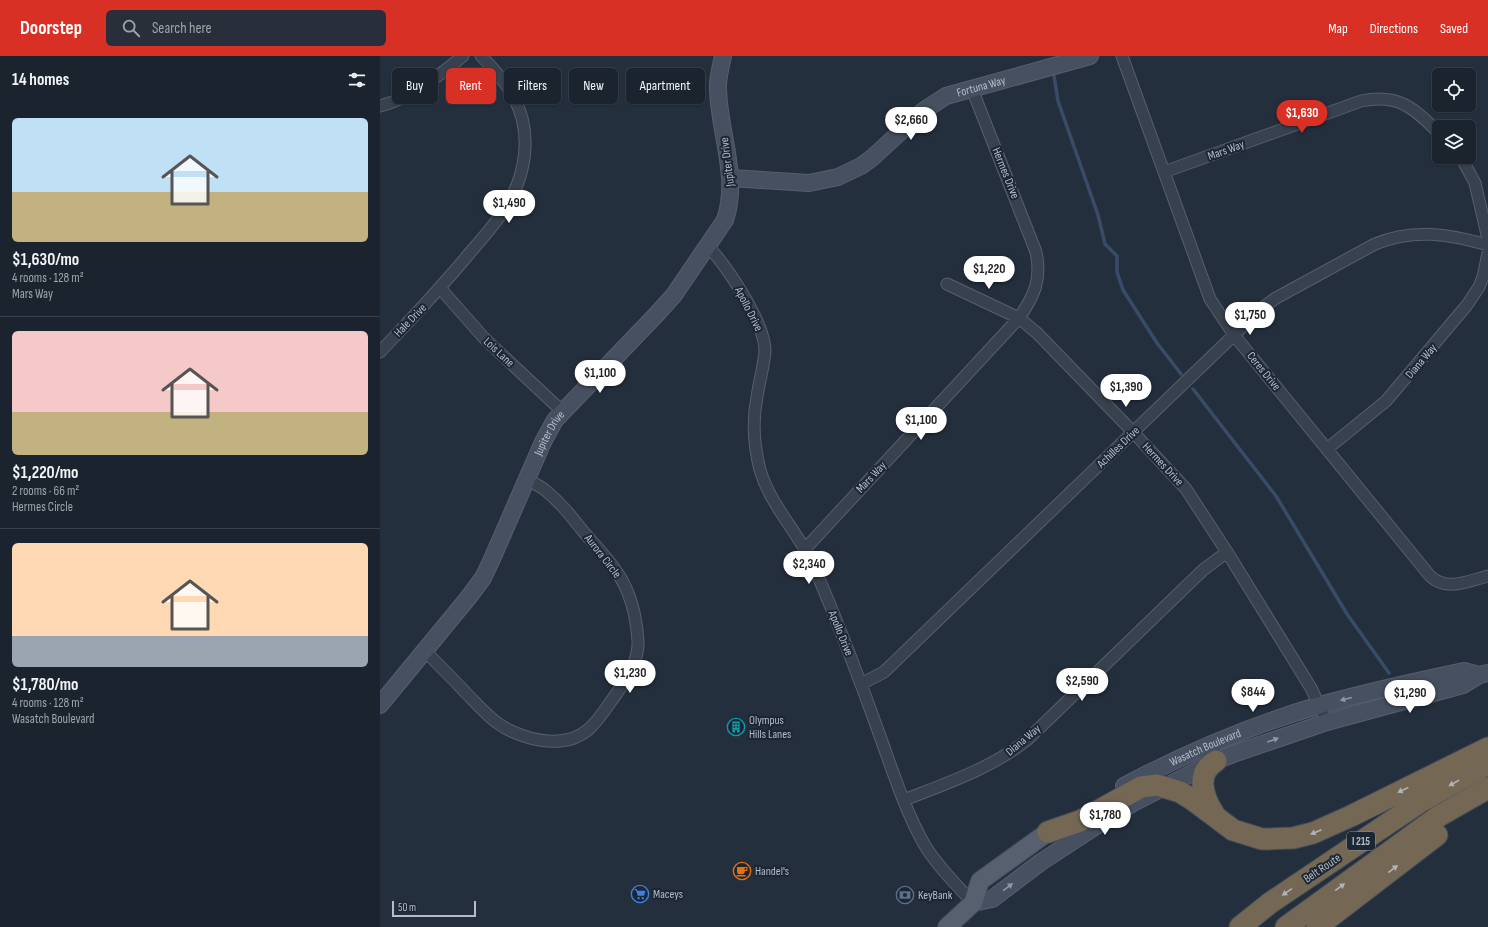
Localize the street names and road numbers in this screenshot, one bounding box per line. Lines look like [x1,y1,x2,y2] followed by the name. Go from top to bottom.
[955,73,1008,101] street label: Fortuna Way
[717,136,738,188] street label: Jupiter Drive
[1206,137,1247,164] street label: Mars Way
[988,145,1023,201] street label: Hermes Drive
[731,284,766,334] street label: Apollo Drive
[391,300,430,340] street label: Hale Drive
[480,334,517,371] street label: Lois Lane
[1402,340,1441,382] street label: Diana Way
[1243,349,1284,394] street label: Ceres Drive
[531,407,568,459] street label: Jupiter Drive
[1093,423,1143,472] street label: Achilles Drive
[1139,439,1187,489] street label: Hermes Drive
[853,458,890,496] street label: Mars Way
[580,531,624,581] street label: Aurora Circle
[824,607,856,658] street label: Apollo Drive
[1003,721,1044,759] street label: Diana Way
[1167,726,1243,770] street label: Wasatch Boulevard
[1347,832,1375,850] road number: I 215
[1301,850,1344,886] street label: Belt Route

